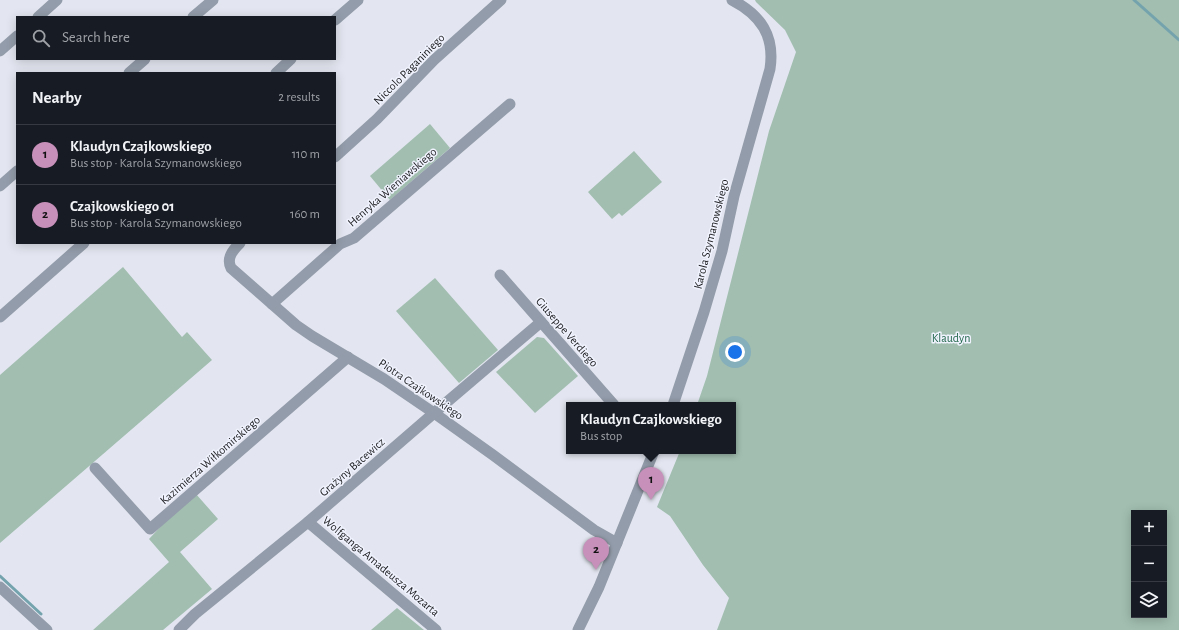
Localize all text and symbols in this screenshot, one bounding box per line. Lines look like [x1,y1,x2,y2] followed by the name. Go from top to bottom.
[16,16,336,60] search box
[30,27,52,49] icon: search
[62,30,130,45] text: Search here
[371,31,447,107] street label: Niccolo Paganiniego
[32,89,82,106] text: Nearby
[278,91,320,104] text: 2 results
[70,139,212,154] text: Klaudyn Czajkowskiego
[345,145,439,229] street label: Henryka Wieniawskiego
[43,148,47,161] text: 1
[292,148,320,161] text: 110 m
[70,157,242,170] text: Bus stop · Karola Szymanowskiego
[692,178,731,290] street label: Karola Szymanowskiego
[70,199,175,214] text: Czajkowskiego 01
[42,208,48,221] text: 2
[290,208,320,221] text: 160 m
[70,217,242,230] text: Bus stop · Karola Szymanowskiego
[534,295,600,369] street label: Giuseppe Verdiego
[932,332,970,345] park label: Klaudyn
[725,342,745,362] your location
[376,356,465,423] street label: Piotra Czajkowskiego
[566,402,736,454] popup
[580,412,722,427] text: Klaudyn Czajkowskiego
[158,413,262,507] street label: Kazimierza Wiłkomirskiego
[580,430,622,443] text: Bus stop
[317,436,388,499] street label: Grażyny Bacewicz
[638,467,664,500] pin: 1
[1131,510,1167,618] map controls
[1131,510,1167,546] button: +
[320,514,442,619] street label: Wolfganga Amadeusza Mozarta
[583,537,609,570] pin: 2
[1131,546,1167,582] button: −
[1131,582,1167,618] button: layers

